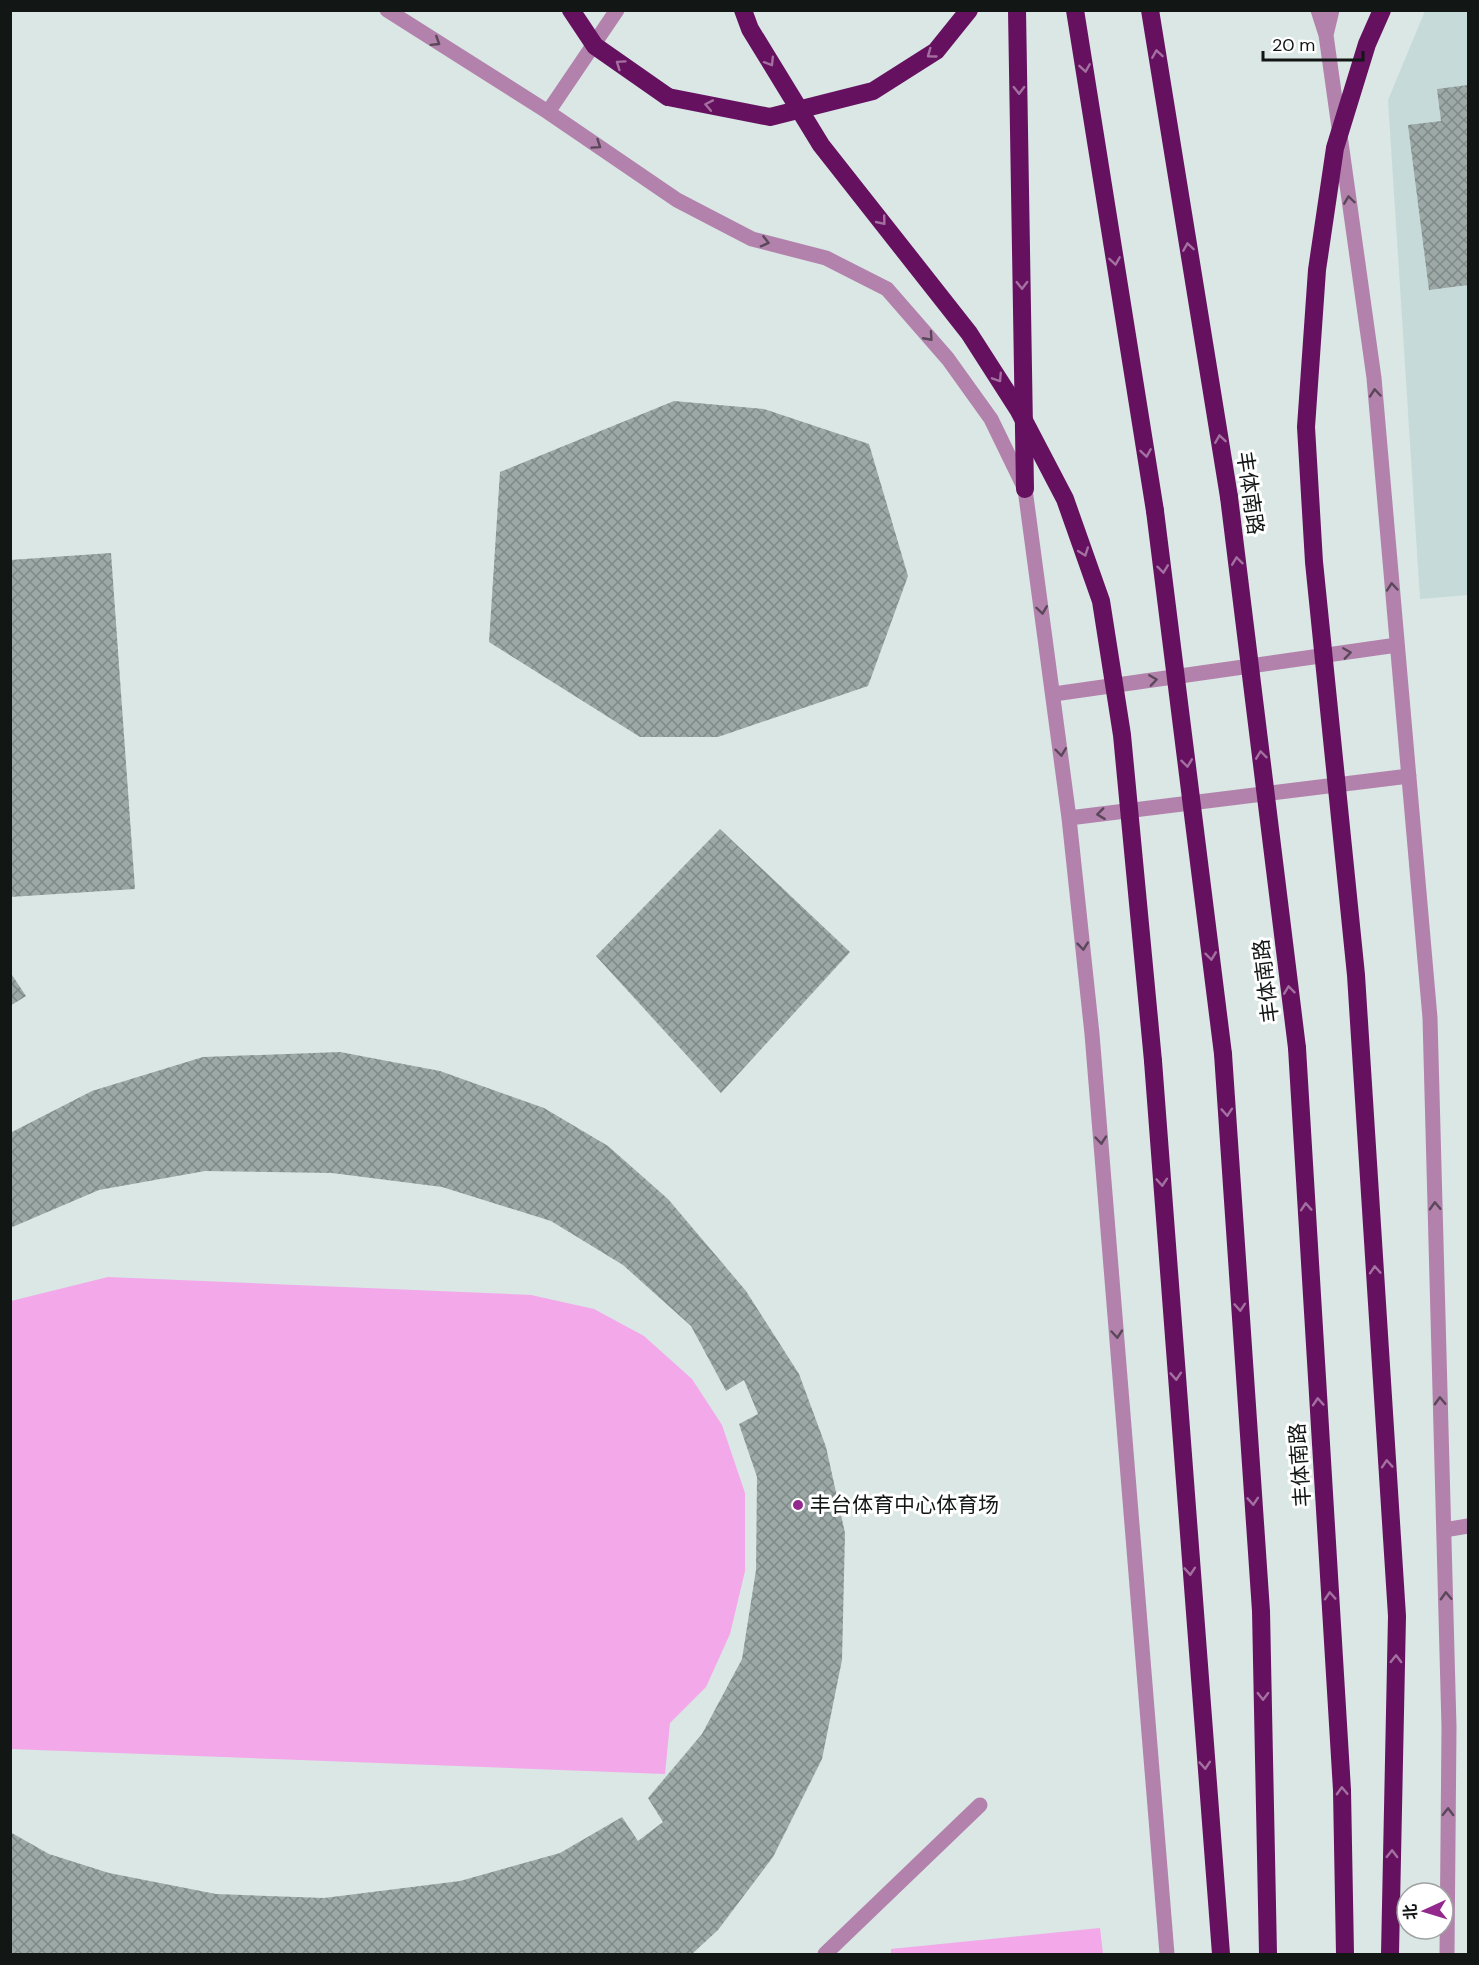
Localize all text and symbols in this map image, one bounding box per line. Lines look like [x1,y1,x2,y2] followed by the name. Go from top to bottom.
[1263,24,1364,62] scale bar
[1272,33,1315,57] text: 20 m
[430,34,440,46] one-way arrow
[926,47,937,58] one-way arrow
[1151,49,1163,59] one-way arrow
[762,56,774,66] one-way arrow
[616,60,627,71] one-way arrow
[1078,64,1090,73] one-way arrow
[1012,85,1025,94] one-way arrow
[704,99,714,112] one-way arrow
[590,138,601,149] one-way arrow
[1343,195,1355,204] one-way arrow
[875,214,886,225] one-way arrow
[760,234,770,247] one-way arrow
[1183,242,1195,251] one-way arrow
[1108,256,1120,266] one-way arrow
[1016,280,1028,289] one-way arrow
[922,330,933,341] one-way arrow
[990,372,1002,382] one-way arrow
[1369,388,1382,397] one-way arrow
[1214,434,1227,444] one-way arrow
[1139,448,1152,458] one-way arrow
[1230,449,1270,537] street label: 丰体南路
[1076,546,1089,557] one-way arrow
[1231,557,1244,566] one-way arrow
[1156,564,1168,574] one-way arrow
[1386,583,1399,592] one-way arrow
[1035,605,1048,614] one-way arrow
[1342,647,1351,659] one-way arrow
[1149,675,1158,687] one-way arrow
[1054,748,1067,757] one-way arrow
[1255,750,1267,759] one-way arrow
[1180,758,1192,767] one-way arrow
[1096,807,1105,820] one-way arrow
[1247,938,1285,1024] street label: 丰体南路
[1076,941,1089,951] one-way arrow
[1204,951,1216,961] one-way arrow
[1284,985,1296,995] one-way arrow
[1220,1108,1233,1117] one-way arrow
[1094,1136,1107,1145] one-way arrow
[1155,1177,1168,1186] one-way arrow
[1429,1202,1441,1211] one-way arrow
[1300,1203,1313,1212] one-way arrow
[1368,1265,1381,1274] one-way arrow
[1233,1302,1246,1311] one-way arrow
[1110,1330,1123,1339] one-way arrow
[1169,1372,1182,1381] one-way arrow
[1312,1397,1325,1406] one-way arrow
[1434,1397,1447,1406] one-way arrow
[1283,1422,1317,1508] street label: 丰体南路
[1381,1460,1394,1469] one-way arrow
[810,1491,999,1519] place label: 丰台体育中心体育场
[1247,1497,1260,1506] one-way arrow
[791,1498,805,1512] marker: 丰台体育中心体育场
[1184,1566,1197,1575] one-way arrow
[1324,1592,1337,1601] one-way arrow
[1439,1592,1452,1601] one-way arrow
[1390,1655,1402,1664] one-way arrow
[1257,1691,1269,1700] one-way arrow
[1198,1761,1211,1770] one-way arrow
[1336,1787,1348,1796] one-way arrow
[1442,1808,1454,1817] one-way arrow
[1386,1850,1399,1859] one-way arrow
[1395,1881,1455,1941] north arrow
[1400,1903,1422,1921] text: 北

